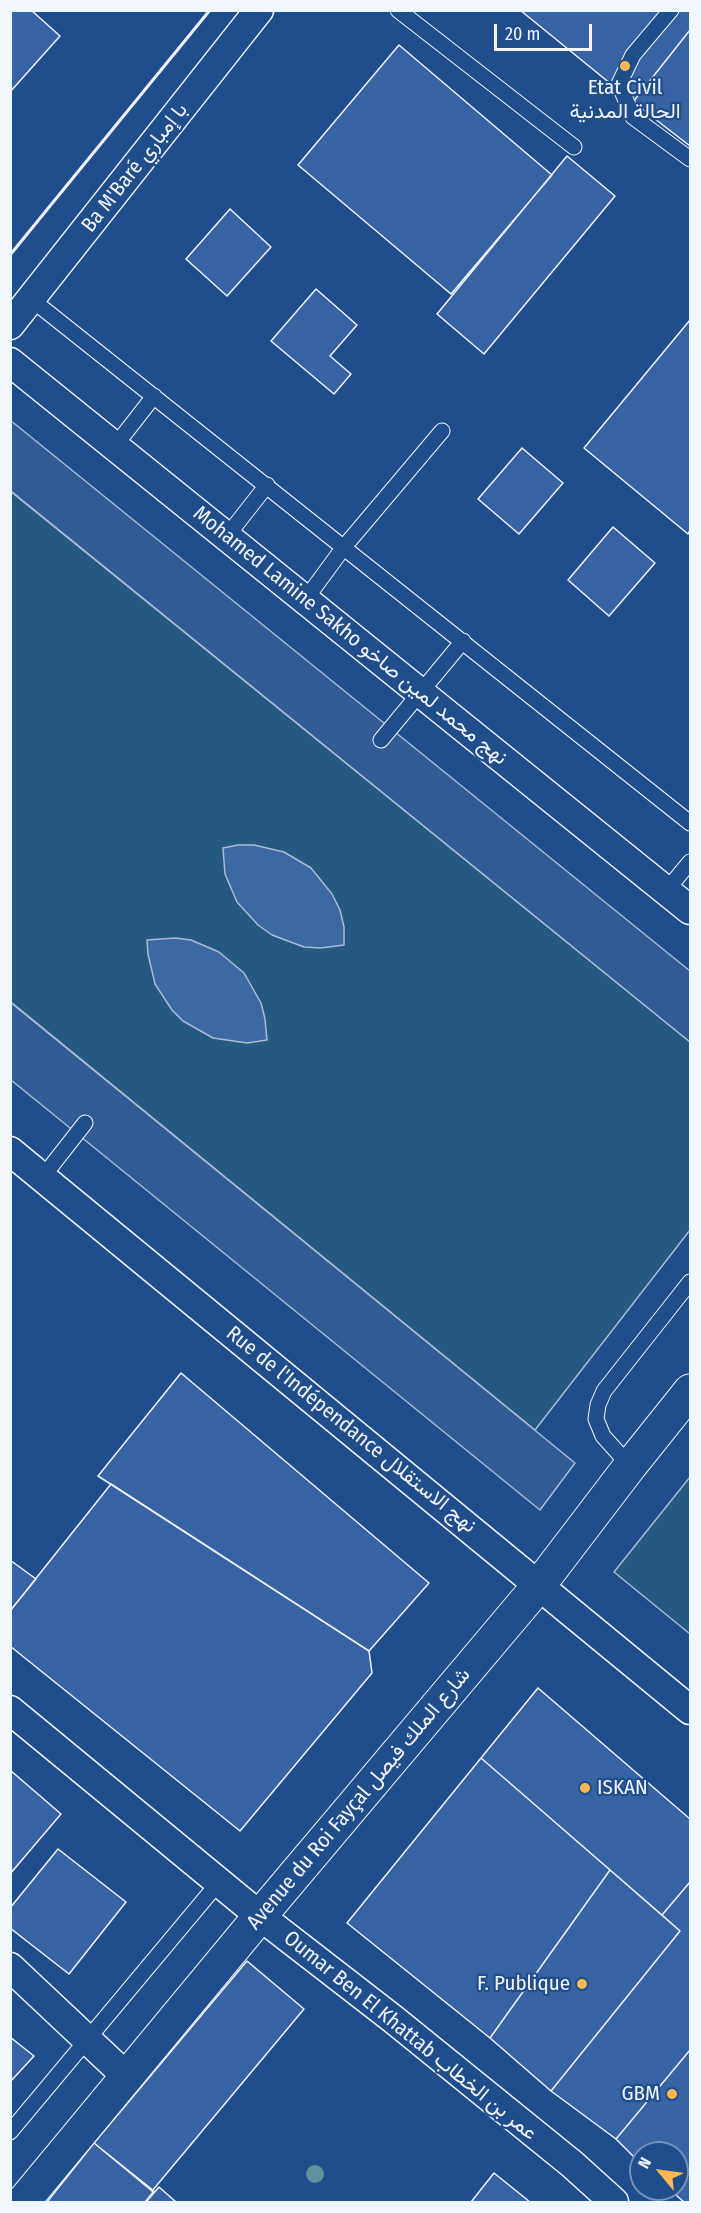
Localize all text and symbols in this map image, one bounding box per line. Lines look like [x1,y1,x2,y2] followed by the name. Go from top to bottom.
[497,12,594,50] scale bar
[505,23,540,45] text: 20 m
[618,59,632,73] marker: Etat Civil الحالة المدنية
[569,75,681,125] place label: Etat Civil الحالة المدنية
[77,98,193,238] street label: Ba M'Baré با إمباري
[188,501,512,771] street label: Mohamed Lamine Sakho نهج محمد لمين صاخو
[221,1321,481,1539] street label: Rue de l'Indépendance نهج الاستقلال
[242,1663,476,1935] street label: Avenue du Roi Fayçal شارع الملك فيصل
[597,1775,648,1801] place label: ISKAN
[578,1781,592,1795] marker: ISKAN
[278,1926,542,2146] street label: Oumar Ben El Khattab عمر بن الخطاب
[477,1971,570,1997] place label: F. Publique
[575,1977,589,1991] marker: F. Publique
[622,2081,660,2107] place label: GBM
[665,2087,679,2101] marker: GBM
[629,2141,689,2201] north arrow
[634,2154,655,2172] text: N

